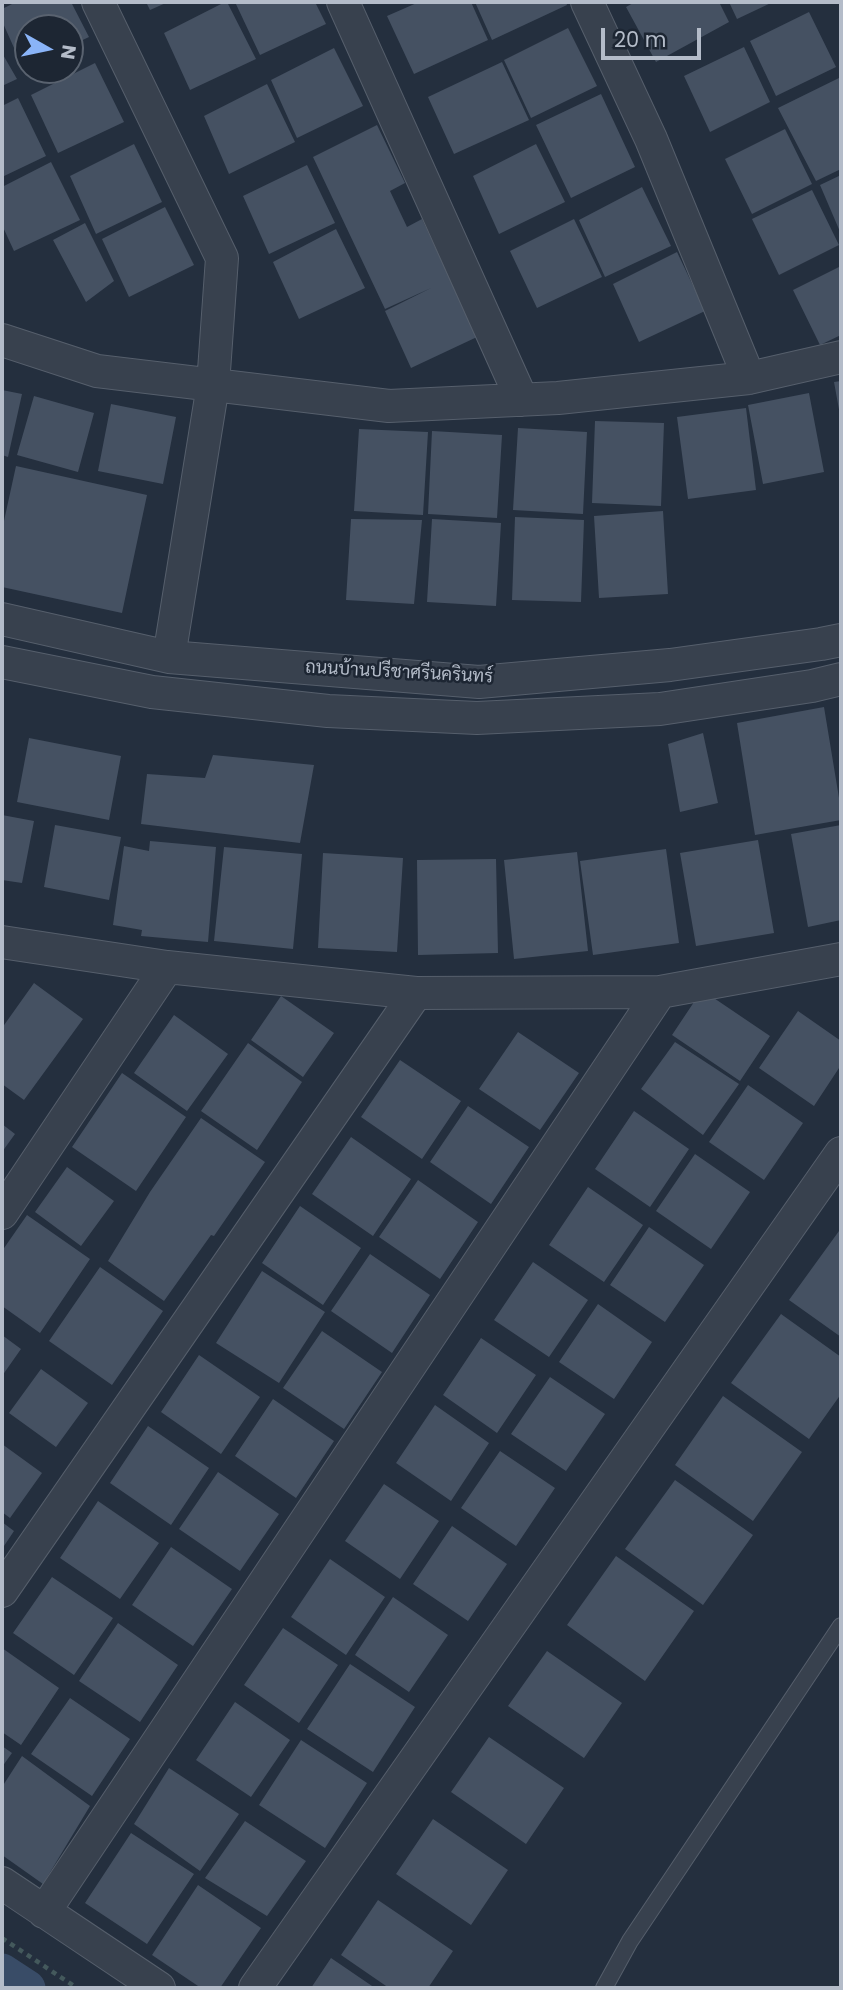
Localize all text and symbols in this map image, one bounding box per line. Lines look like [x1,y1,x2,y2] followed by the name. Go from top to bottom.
[14,14,84,84] north arrow
[605,14,705,58] scale bar
[614,25,667,54] text: 20 m
[54,43,83,61] text: N
[305,657,493,689] street label: ถนนบ้านปรีชาศรีนครินทร์

